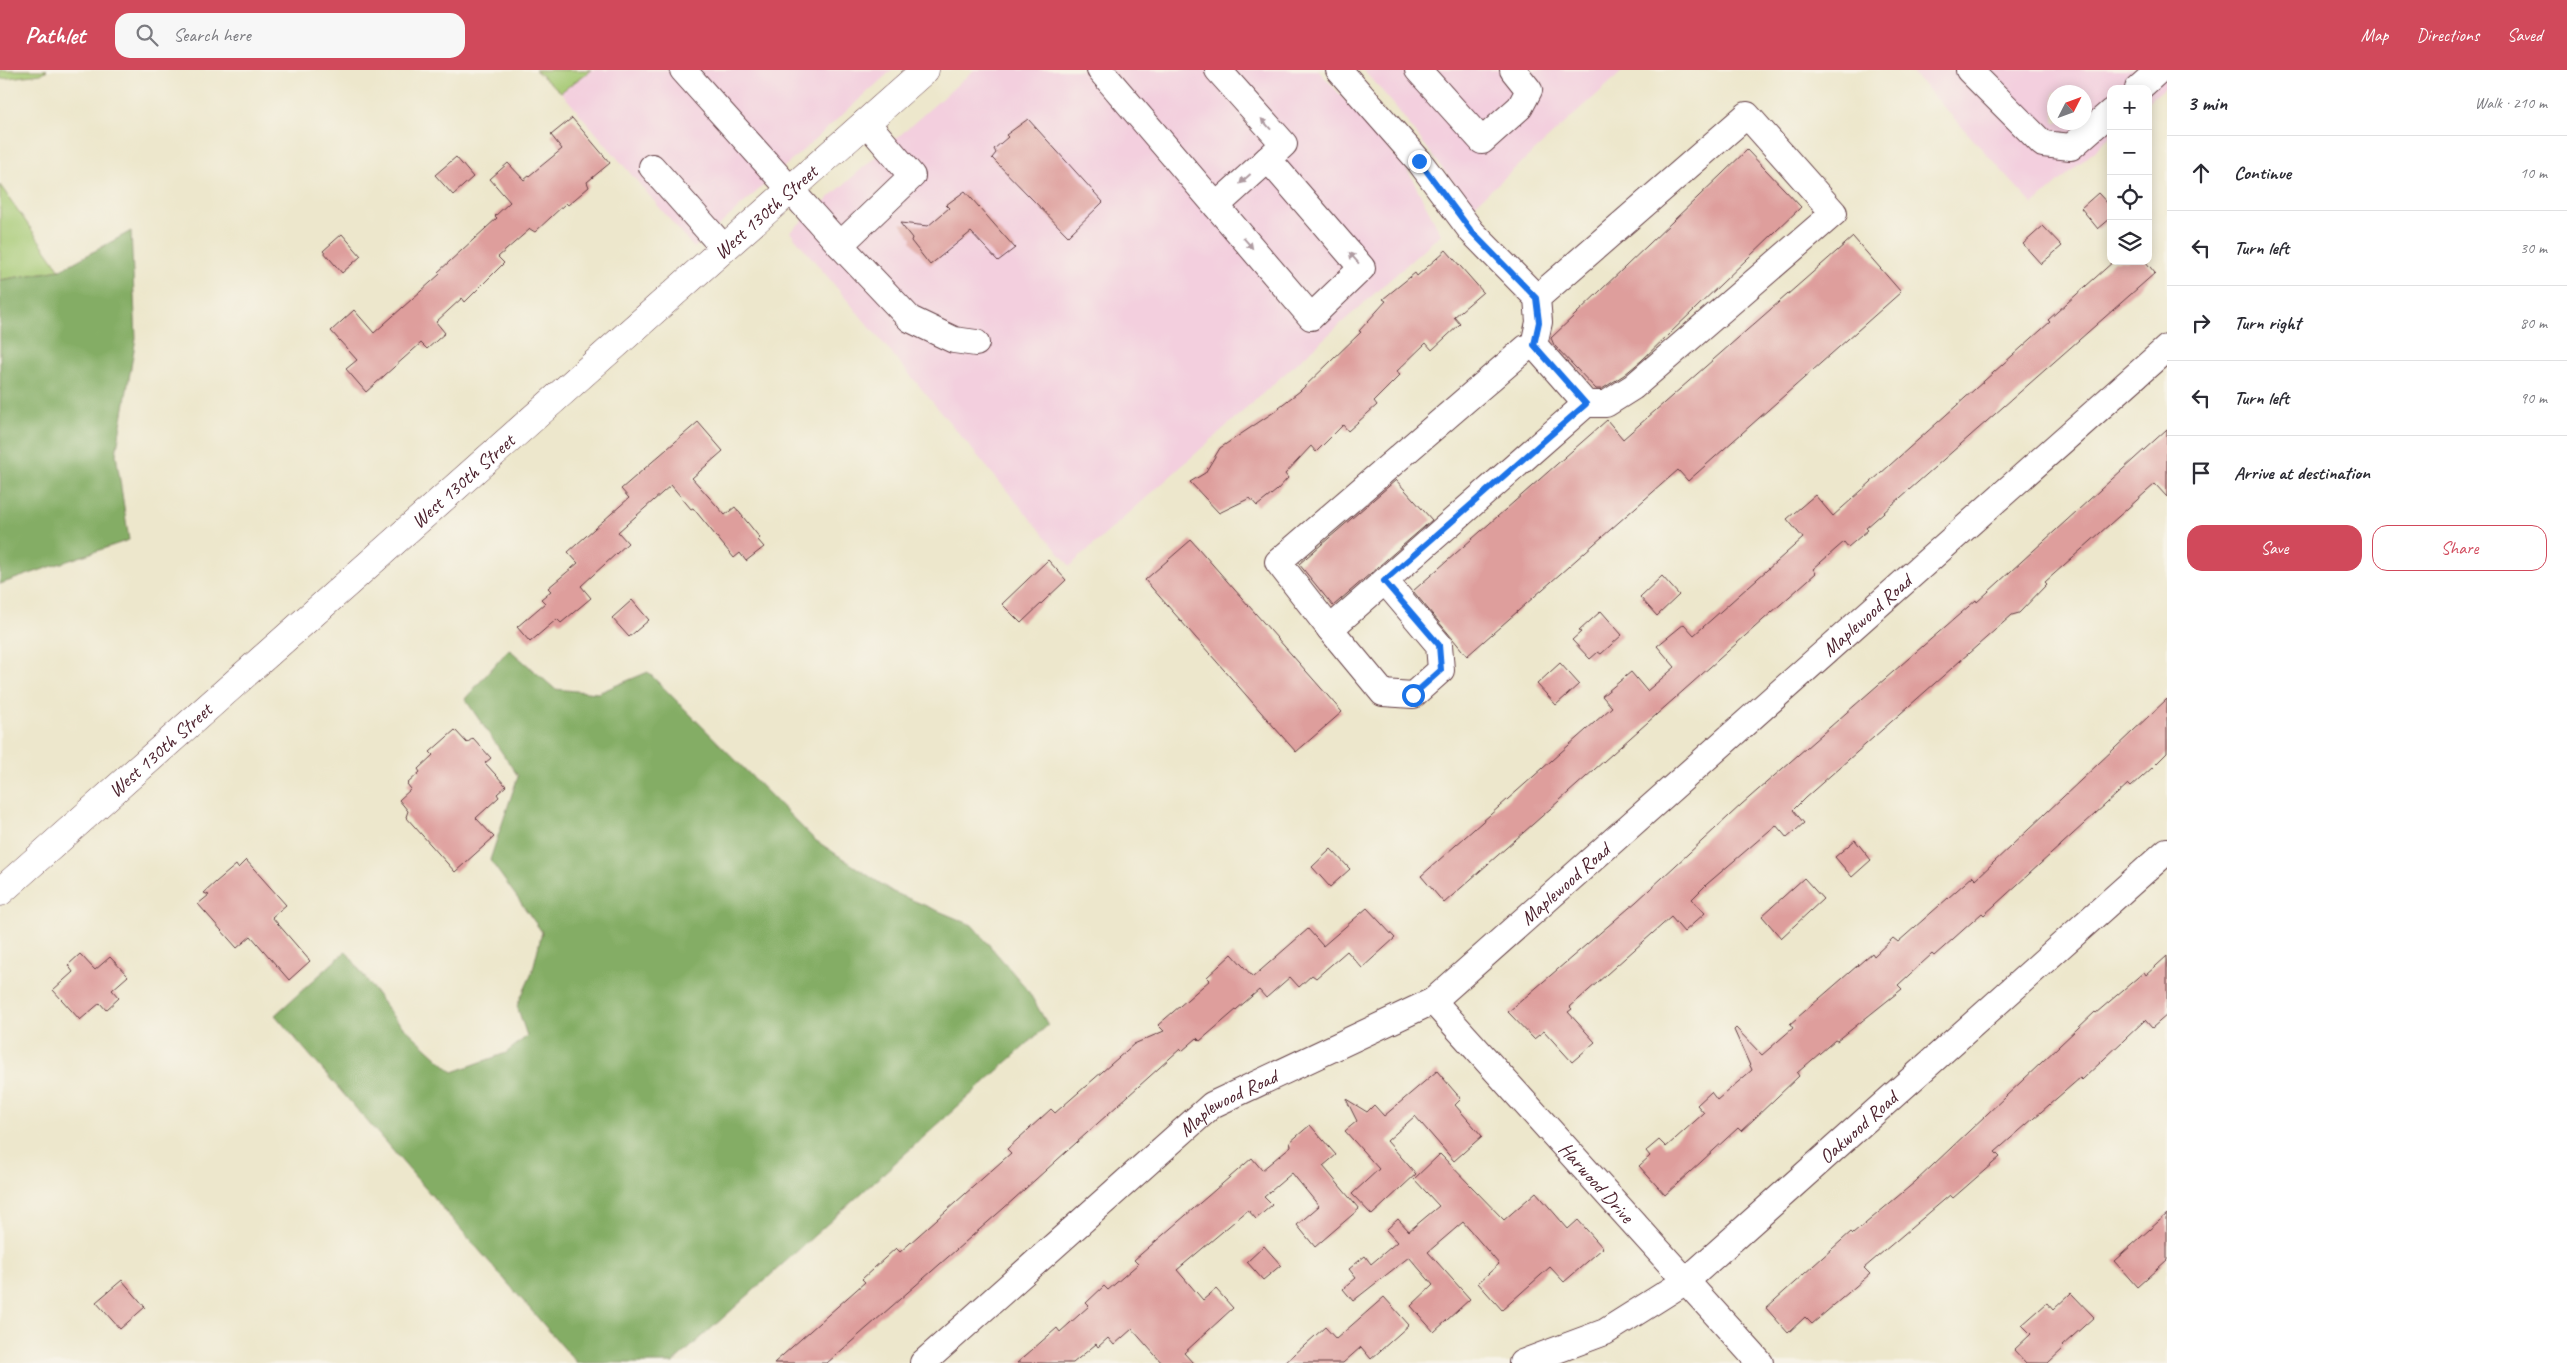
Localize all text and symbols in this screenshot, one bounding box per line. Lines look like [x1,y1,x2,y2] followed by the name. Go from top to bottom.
[115,13,465,58] search box
[25,20,85,50] text: Pathlet
[133,21,161,49] icon: search
[173,23,251,47] text: Search here
[2361,24,2388,46] text: Map
[2416,24,2479,46] text: Directions
[2507,24,2542,46] text: Saved
[2047,85,2092,130] north arrow
[2107,85,2152,265] map controls
[2107,85,2152,130] button: +
[2187,90,2227,116] text: 3 min
[2475,93,2547,113] text: Walk · 210 m
[1261,118,1272,130] one-way arrow
[2107,130,2152,175] button: −
[1408,150,1431,173] route end
[709,158,824,265] street label: West 130th Street
[2187,159,2215,187] icon: ahead
[2234,161,2291,185] text: Continue
[2520,163,2547,183] text: 10 m
[1239,174,1252,185] one-way arrow
[2107,175,2152,220] button: locate
[2107,220,2152,265] button: layers
[2187,234,2215,262] icon: left
[2234,236,2289,260] text: Turn left
[1242,237,1253,249] one-way arrow
[2520,238,2547,258] text: 30 m
[1348,253,1360,265] one-way arrow
[2187,309,2215,337] icon: right
[2234,311,2301,335] text: Turn right
[2520,313,2547,333] text: 80 m
[2187,384,2215,412] icon: left
[2234,386,2289,410] text: Turn left
[2520,388,2547,408] text: 90 m
[406,427,522,534] street label: West 130th Street
[2187,459,2215,487] icon: arrive
[2234,461,2370,485] text: Arrive at destination
[2187,525,2362,571] button: Save
[2372,525,2547,571] button: Share
[1817,567,1919,662] street label: Maplewood Road
[1402,684,1425,707] route start
[103,696,219,803] street label: West 130th Street
[1515,836,1617,931] street label: Maplewood Road
[1173,1063,1284,1142] street label: Maplewood Road
[1814,1084,1905,1169] street label: Oakwood Road
[1553,1137,1640,1229] street label: Harwood Drive

